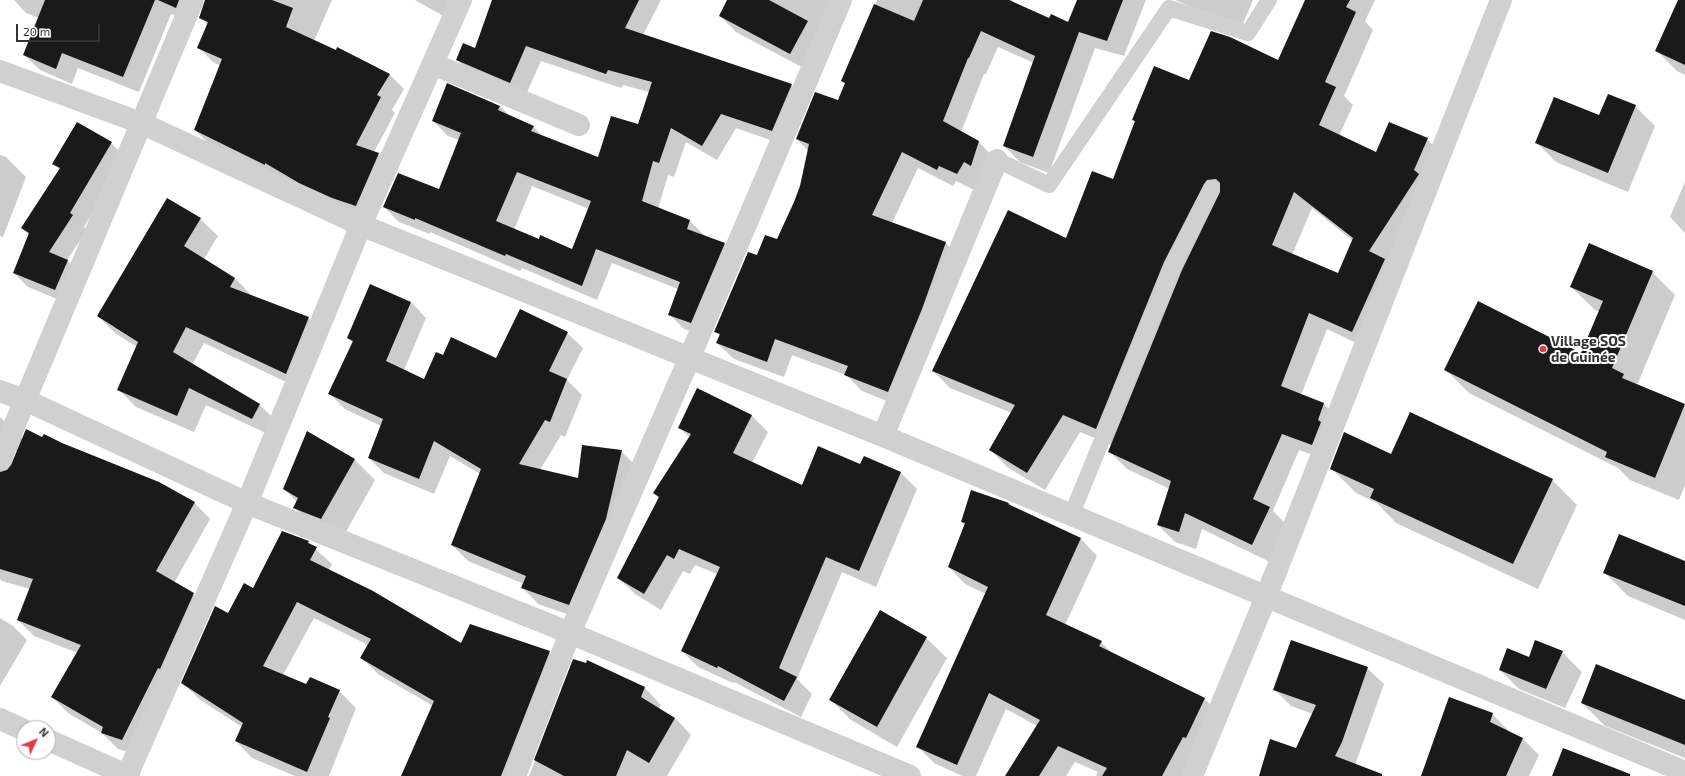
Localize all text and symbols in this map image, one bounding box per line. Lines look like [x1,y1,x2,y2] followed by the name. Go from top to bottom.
[18,16,102,42] scale bar
[23,24,50,38] text: 20 m
[1551,333,1626,366] place label: Village SOS de Guinée
[1538,344,1548,354] marker: Village SOS de Guinée
[16,720,56,760] north arrow
[37,725,52,739] text: N

